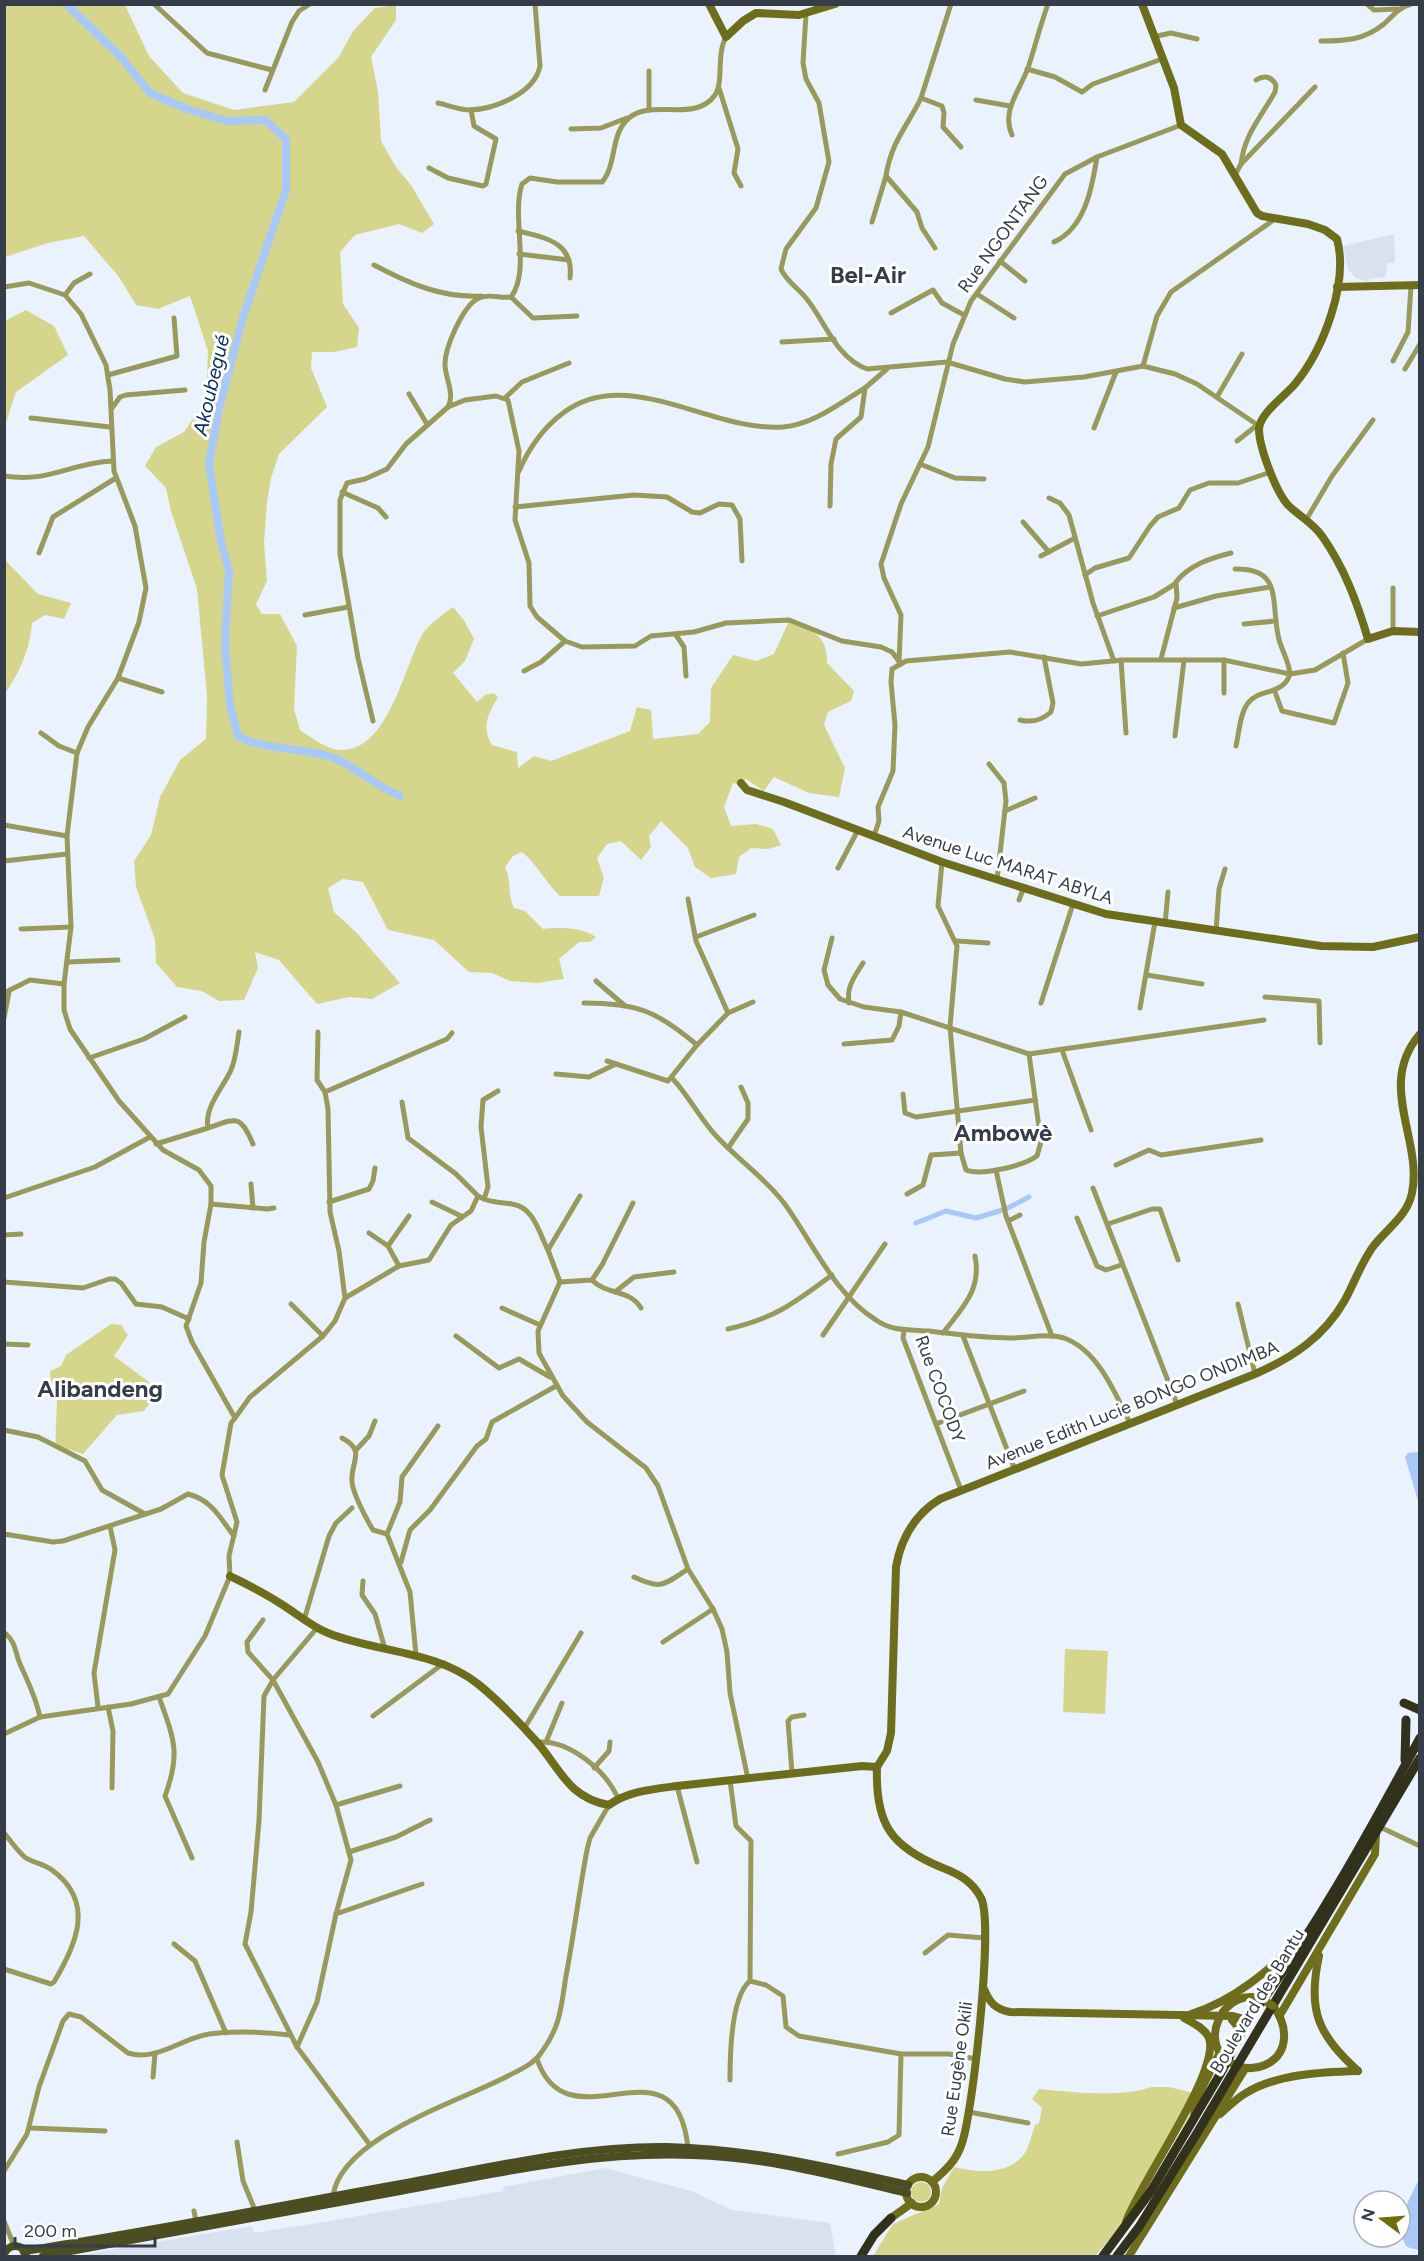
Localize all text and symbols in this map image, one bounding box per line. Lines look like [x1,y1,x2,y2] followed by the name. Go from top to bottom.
[953,171,1053,297] street label: Rue NGONTANG
[830,260,906,289] district label: Bel-Air
[188,332,234,439] water label: Akoubegué
[900,821,1116,909] street label: Avenue Luc MARAT ABYLA
[954,1118,1052,1147] district label: Ambowè
[910,1332,970,1446] street label: Rue COCODY
[982,1336,1282,1474] street label: Avenue Edith Lucie BONGO ONDIMBA
[37,1374,163,1403] district label: Alibandeng
[1205,1925,1309,2077] street label: Boulevard des Bantu
[937,2000,977,2138] street label: Rue Eugène Okili
[1352,2189,1412,2249] north arrow
[1357,2206,1379,2224] text: N
[15,2210,154,2248] scale bar
[24,2220,77,2242] text: 200 m

